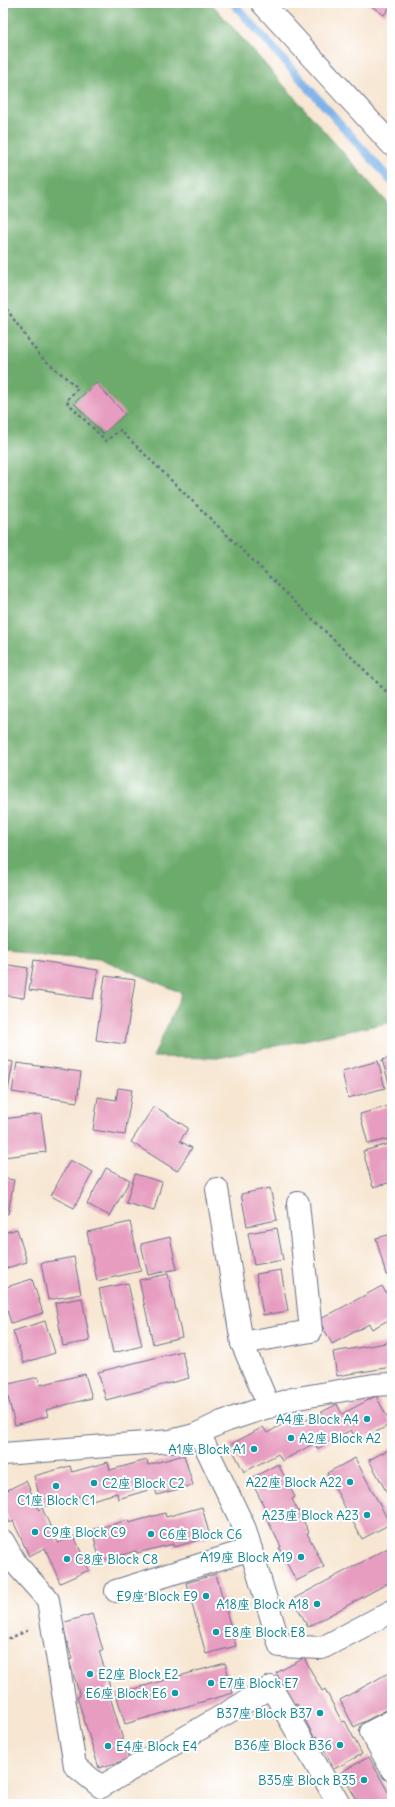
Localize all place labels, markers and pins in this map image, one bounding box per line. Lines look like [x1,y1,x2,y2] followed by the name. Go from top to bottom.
[276,1411,359,1428] place label: A4座 Block A4
[362,1414,372,1424] marker: A4座 Block A4
[299,1430,381,1447] place label: A2座 Block A2
[286,1433,296,1443] marker: A2座 Block A2
[168,1441,246,1458] place label: A1座 Block A1
[249,1444,259,1454] marker: A1座 Block A1
[246,1474,342,1491] place label: A22座 Block A22
[102,1475,185,1492] place label: C2座 Block C2
[345,1477,355,1487] marker: A22座 Block A22
[89,1478,99,1488] marker: C2座 Block C2
[51,1481,61,1491] marker: C1座 Block C1
[17,1492,95,1509] place label: C1座 Block C1
[262,1507,359,1524] place label: A23座 Block A23
[362,1510,372,1520] marker: A23座 Block A23
[43,1524,126,1541] place label: C9座 Block C9
[159,1526,242,1543] place label: C6座 Block C6
[30,1527,40,1537] marker: C9座 Block C9
[146,1529,156,1539] marker: C6座 Block C6
[200,1549,293,1566] place label: A19座 Block A19
[75,1551,158,1568] place label: C8座 Block C8
[296,1552,306,1562] marker: A19座 Block A19
[62,1554,72,1564] marker: C8座 Block C8
[117,1588,198,1605] place label: E9座 Block E9
[201,1591,211,1601] marker: E9座 Block E9
[216,1596,309,1613] place label: A18座 Block A18
[312,1599,322,1609] marker: A18座 Block A18
[224,1624,305,1641] place label: E8座 Block E8
[211,1627,221,1637] marker: E8座 Block E8
[98,1666,179,1683] place label: E2座 Block E2
[85,1669,95,1679] marker: E2座 Block E2
[219,1675,299,1692] place label: E7座 Block E7
[206,1678,216,1688] marker: E7座 Block E7
[86,1685,167,1702] place label: E6座 Block E6
[170,1688,180,1698] marker: E6座 Block E6
[216,1705,313,1722] place label: B37座 Block B37
[315,1708,325,1718] marker: B37座 Block B37
[234,1737,332,1754] place label: B36座 Block B36
[116,1738,197,1755] place label: E4座 Block E4
[335,1740,345,1750] marker: B36座 Block B36
[103,1741,113,1751] marker: E4座 Block E4
[258,1772,356,1789] place label: B35座 Block B35
[359,1775,369,1785] marker: B35座 Block B35

